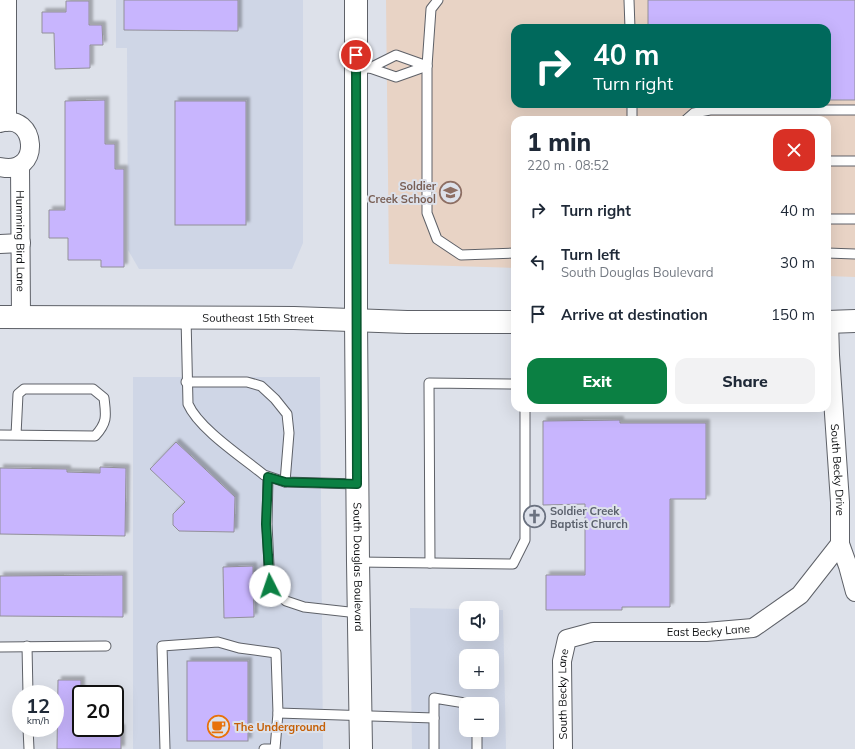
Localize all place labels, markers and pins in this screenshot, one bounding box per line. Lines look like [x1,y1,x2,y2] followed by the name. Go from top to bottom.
[339,38,373,72] pin
[368,179,437,206] place label: Soldier Creek School
[438,179,464,205] school or university icon: Soldier Creek School
[522,504,548,530] church icon: Soldier Creek Baptist Church
[550,504,628,531] place label: Soldier Creek Baptist Church
[205,714,231,740] cafe icon: The Underground
[234,720,326,734] place label: The Underground

